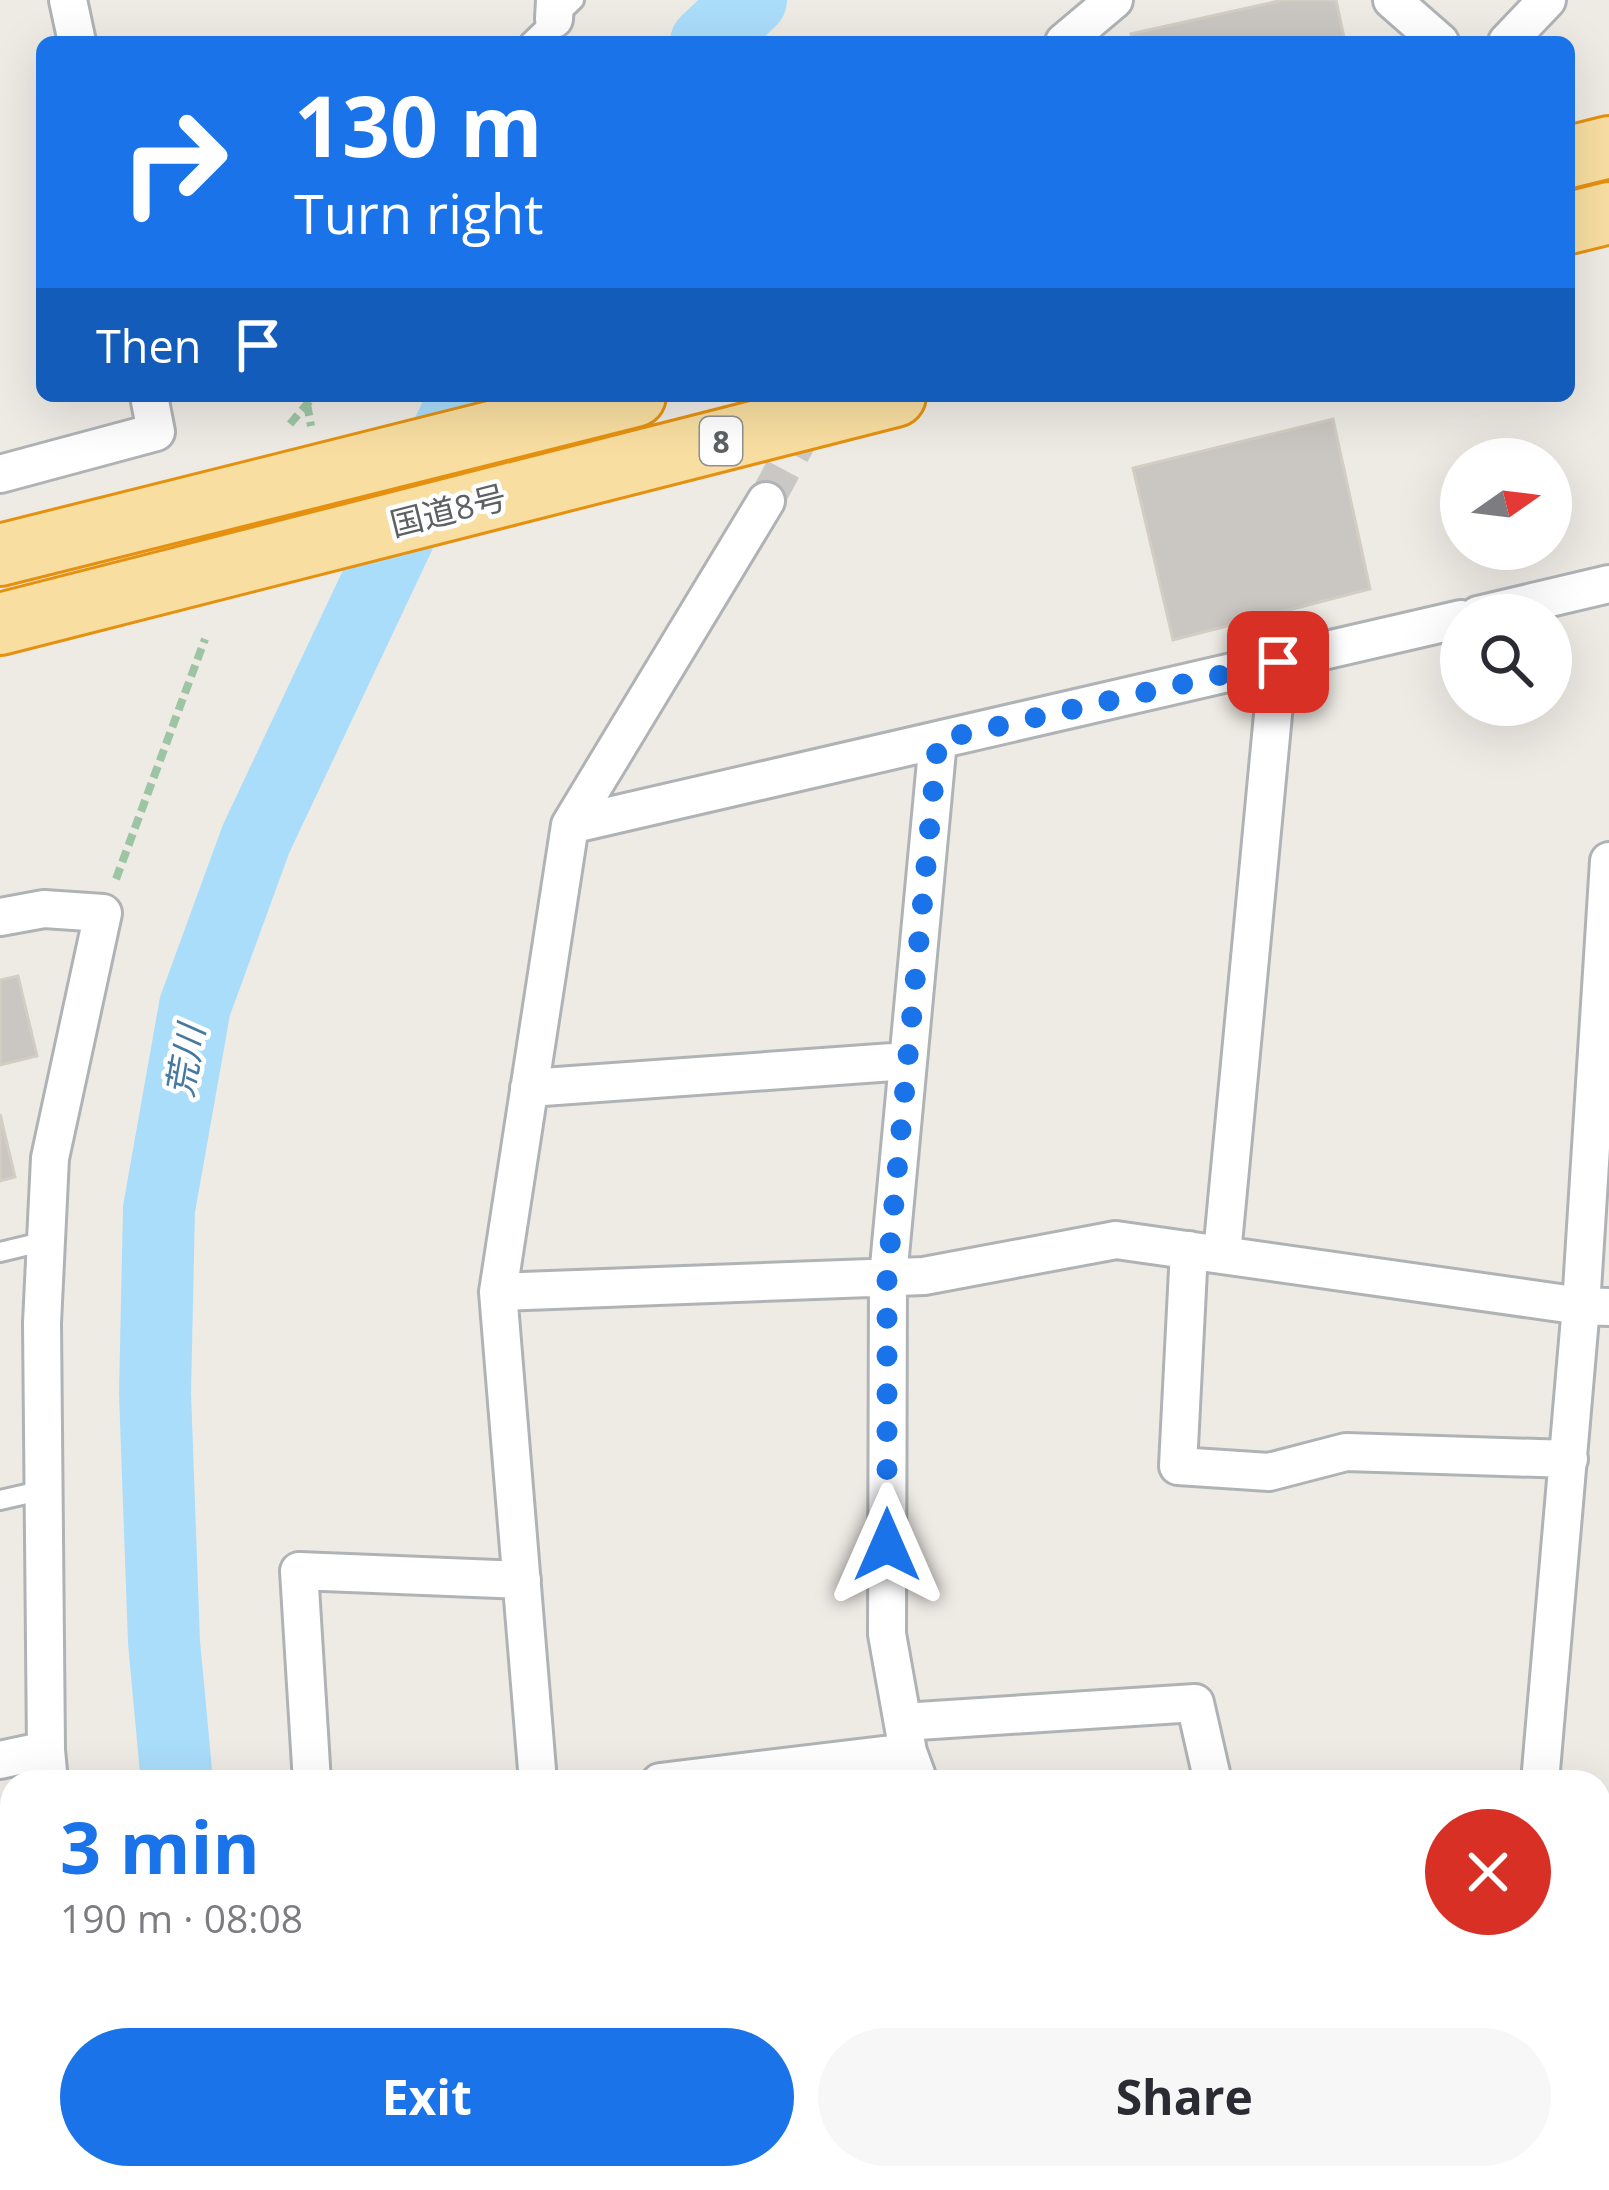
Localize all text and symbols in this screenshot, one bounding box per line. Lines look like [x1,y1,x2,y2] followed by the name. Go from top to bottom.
[294,67,542,182] text: 130 m
[96,84,252,240] icon: right
[294,176,543,250] text: Turn right
[225,312,291,378] icon: arrive
[96,315,201,376] text: Then
[700,417,742,465] road number: 8
[1440,438,1572,570] north arrow
[1440,438,1572,726] map controls
[385,474,511,546] street label: 国道8号
[1440,594,1572,726] button: search
[1227,611,1329,713] pin
[1245,629,1311,695] icon: arrive
[155,1017,216,1101] water label: 荒川
[824,1482,950,1608] position arrow
[60,1797,260,1895] text: 3 min
[1425,1809,1551,1935] button: close
[60,1891,303,1944] text: 190 m · 08:08
[60,2028,794,2166] button: Exit
[818,2028,1551,2166] button: Share

